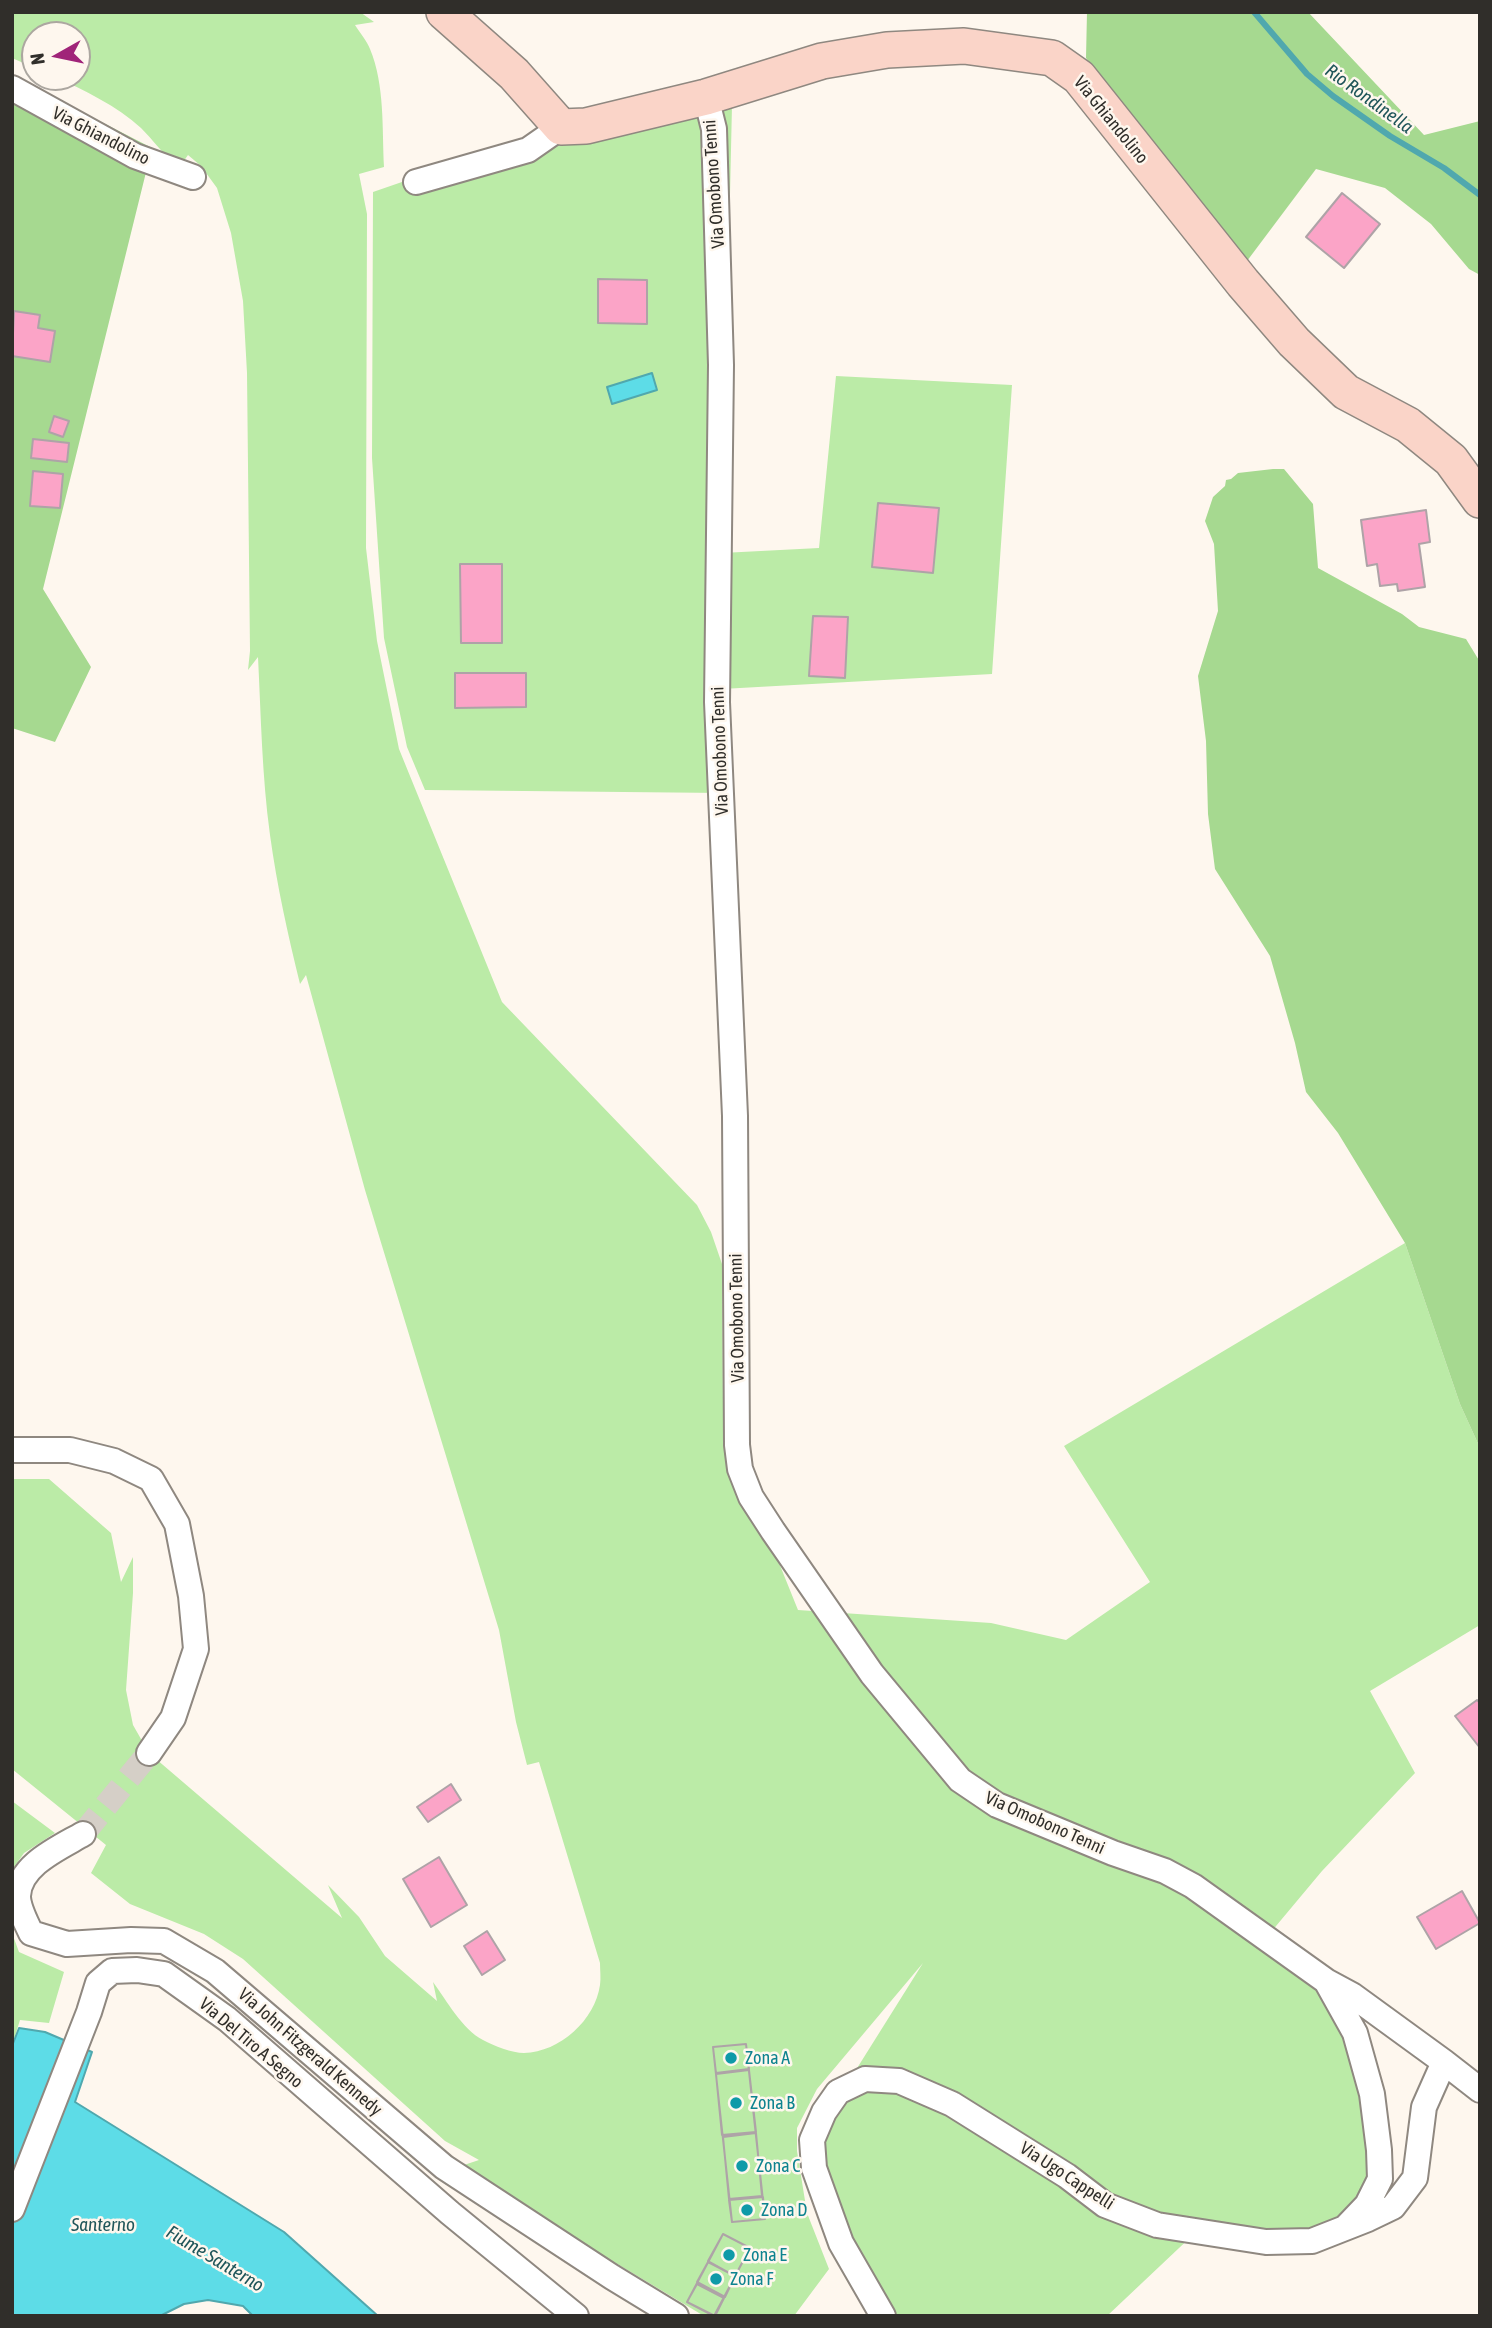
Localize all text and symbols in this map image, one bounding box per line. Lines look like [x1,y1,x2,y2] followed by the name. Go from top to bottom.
[21,21,91,91] north arrow
[25,52,49,66] text: N
[1321,60,1417,138] water label: Rio Rondinella
[1069,72,1153,168] street label: Via Ghiandolino
[49,102,153,170] street label: Via Ghiandolino
[699,119,729,249] street label: Via Omobono Tenni
[707,686,733,816] street label: Via Omobono Tenni
[725,1253,749,1383] street label: Via Omobono Tenni
[982,1787,1108,1859] street label: Via Omobono Tenni
[234,1984,386,2120] street label: Via John Fitzgerald Kennedy
[195,1993,307,2093] street label: Via Del Tiro A Segno
[745,2047,790,2069] place label: Zona A
[723,2050,739,2066] marker: Zona A
[750,2092,795,2114] place label: Zona B
[728,2095,744,2111] marker: Zona B
[1016,2138,1118,2214] street label: Via Ugo Cappelli
[756,2155,800,2177] place label: Zona C
[734,2158,750,2174] marker: Zona C
[761,2199,807,2221] place label: Zona D
[739,2202,755,2218] marker: Zona D
[71,2214,135,2236] water label: Santerno
[162,2221,268,2297] water label: Fiume Santerno
[743,2244,787,2266] place label: Zona E
[721,2247,737,2263] marker: Zona E
[730,2268,773,2290] place label: Zona F
[708,2271,724,2287] marker: Zona F

